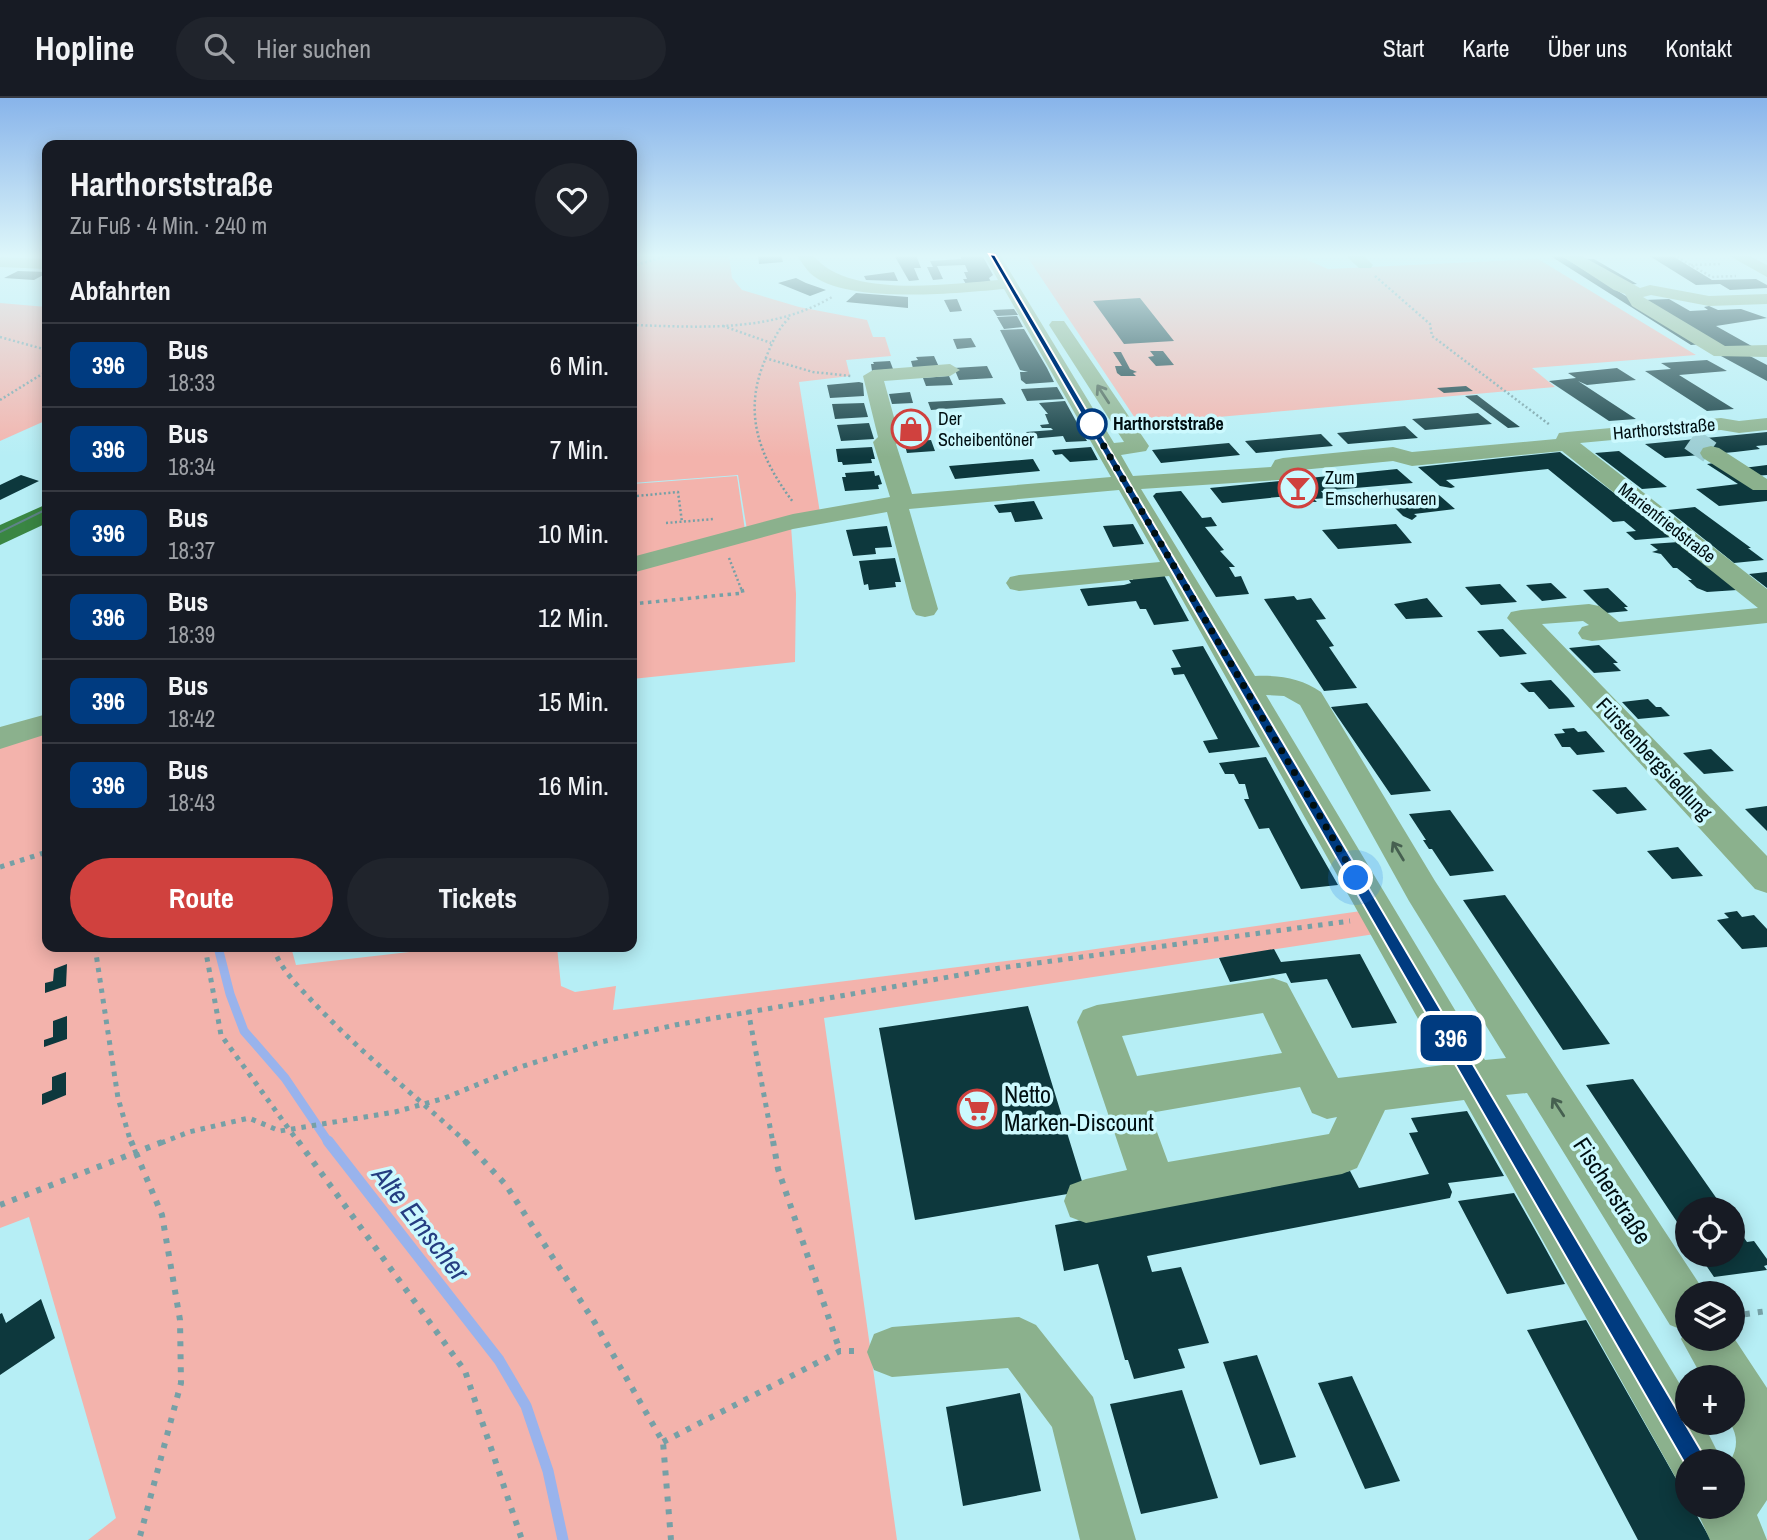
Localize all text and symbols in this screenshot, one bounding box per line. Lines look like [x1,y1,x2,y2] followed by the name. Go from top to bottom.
[176,17,666,80] search box
[35,26,134,70] text: Hopline
[200,29,238,67] icon: search
[256,31,371,66] text: Hier suchen
[1383,32,1424,64] text: Start
[1462,32,1509,64] text: Karte
[1547,32,1627,64] text: Über uns
[1665,32,1732,64] text: Kontakt
[70,162,273,206] text: Harthorststraße
[535,163,609,237] button: heart
[70,210,267,241] text: Zu Fuß · 4 Min. · 240 m
[70,273,171,308] text: Abfahrten
[168,332,208,367] text: Bus
[550,348,609,383] text: 6 Min.
[92,349,125,381] text: 396
[168,367,215,398] text: 18:33
[1096,385,1111,404] one-way arrow
[938,406,1034,452] place label: Der Scheibentöner
[890,408,932,450] shop icon: Der Scheibentöner
[1077,409,1107,439] marker: Harthorststraße
[1113,411,1224,436] place label: Harthorststraße
[1612,412,1716,445] street label: Harthorststraße
[168,416,208,451] text: Bus
[550,432,609,467] text: 7 Min.
[92,433,125,465] text: 396
[168,451,215,482] text: 18:34
[1325,465,1437,511] place label: Zum Emscherhusaren
[1277,467,1319,509] bar icon: Zum Emscherhusaren
[1613,477,1721,569] street label: Marienfriedstraße
[168,500,208,535] text: Bus
[538,516,609,551] text: 10 Min.
[92,517,125,549] text: 396
[168,535,215,566] text: 18:37
[168,584,208,619] text: Bus
[538,600,609,635] text: 12 Min.
[92,601,125,633] text: 396
[168,619,215,650] text: 18:39
[168,668,208,703] text: Bus
[538,684,609,719] text: 15 Min.
[92,685,125,717] text: 396
[1590,691,1719,827] street label: Fürstenbergsiedlung
[168,703,215,734] text: 18:42
[168,752,208,787] text: Bus
[538,768,609,803] text: 16 Min.
[92,769,125,801] text: 396
[168,787,215,818] text: 18:43
[1391,842,1405,862] one-way arrow
[70,858,333,938] button: Route
[347,858,609,938] button: Tickets
[1338,860,1373,895] your location
[1411,1015,1491,1061] line badge: 396
[1435,1022,1467,1054] text: 396
[1004,1078,1154,1138] place label: Netto Marken-Discount
[956,1088,998,1130] supermarket icon: Netto Marken-Discount
[1550,1097,1564,1117] one-way arrow
[1566,1131,1659,1250] street label: Fischerstraße
[363,1156,479,1290] water label: Alte Emscher
[1675,1197,1745,1519] map controls
[1675,1197,1745,1267] button: locate
[1675,1281,1745,1351] button: layers
[1675,1365,1745,1435] button: +
[1675,1449,1745,1519] button: −

